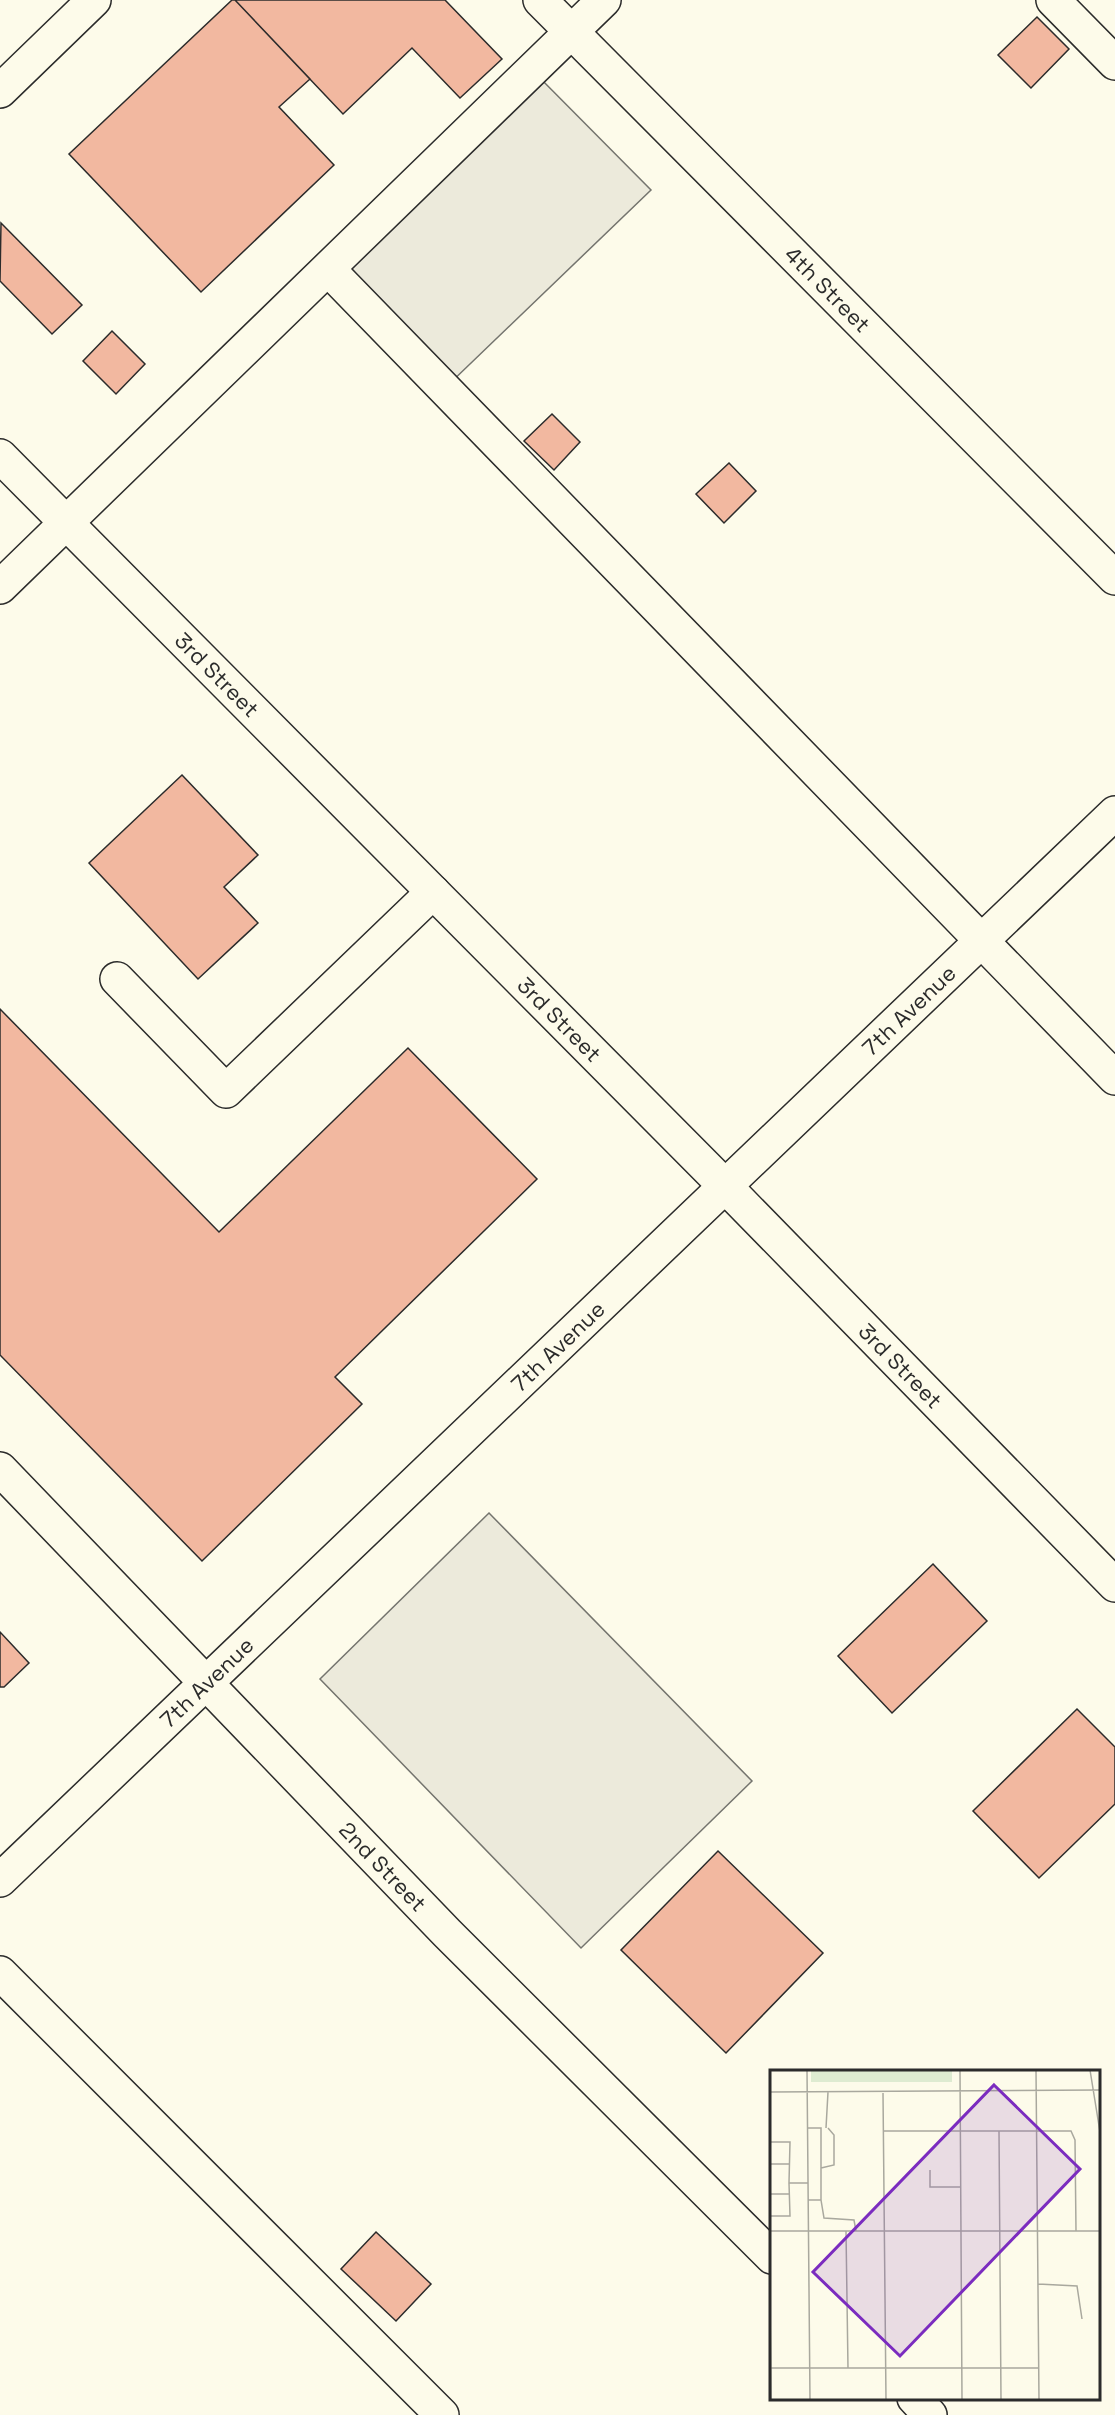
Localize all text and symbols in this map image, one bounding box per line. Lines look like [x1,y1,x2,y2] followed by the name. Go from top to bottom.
[779,240,877,338] street label: 4th Street
[169,626,265,723] street label: 3rd Street
[856,959,962,1062] street label: 7th Avenue
[511,971,608,1068] street label: 3rd Street
[505,1295,610,1398] street label: 7th Avenue
[853,1317,948,1414] street label: 3rd Street
[154,1631,259,1734] street label: 7th Avenue
[333,1816,433,1917] street label: 2nd Street
[770,2070,1100,2400] inset map

